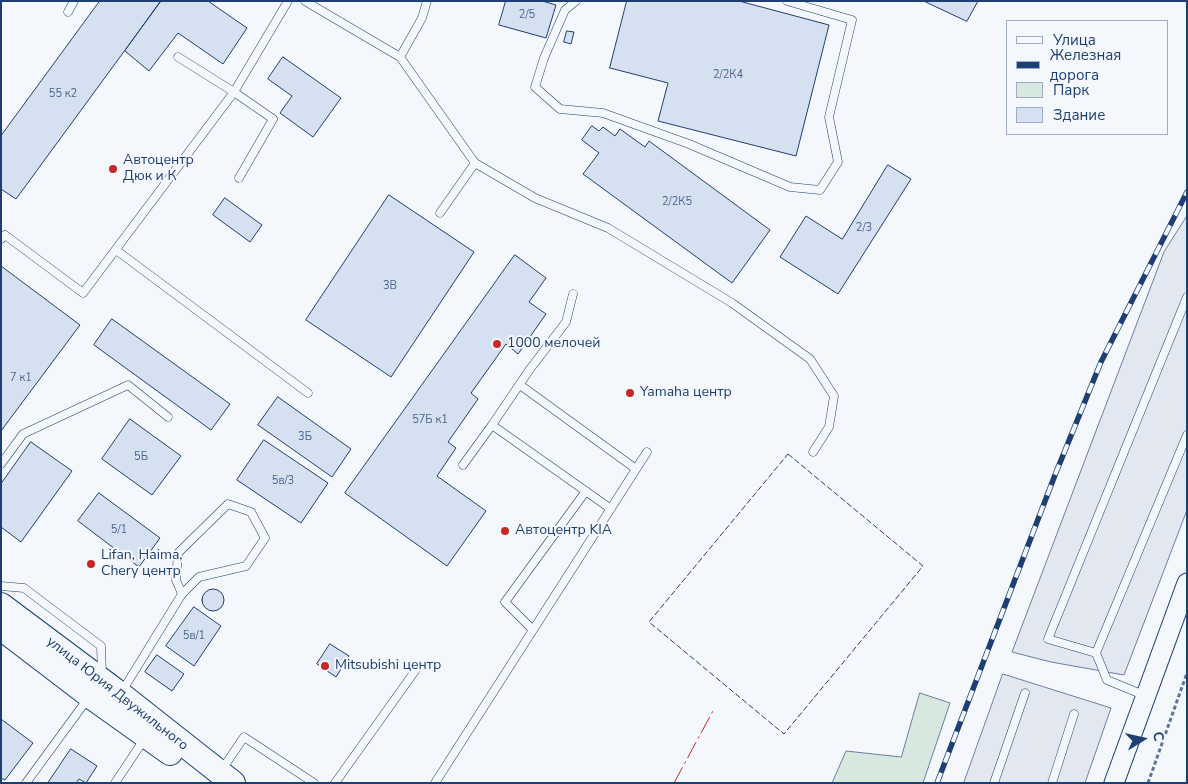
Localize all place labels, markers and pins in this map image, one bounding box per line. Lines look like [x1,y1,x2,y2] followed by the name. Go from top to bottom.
[123,153,194,186] place label: Автоцентр Дюк и К
[107,163,119,175] marker: Автоцентр Дюк и К
[507,336,600,352] place label: 1000 мелочей
[491,338,503,350] marker: 1000 мелочей
[640,385,732,401] place label: Yamaha центр
[624,387,636,399] marker: Yamaha центр
[515,523,612,539] place label: Автоцентр KIA
[499,525,511,537] marker: Автоцентр KIA
[101,548,183,580] place label: Lifan, Haima, Chery центр
[85,558,97,570] marker: Lifan, Haima, Chery центр
[335,658,441,674] place label: Mitsubishi центр
[319,660,331,672] marker: Mitsubishi центр

